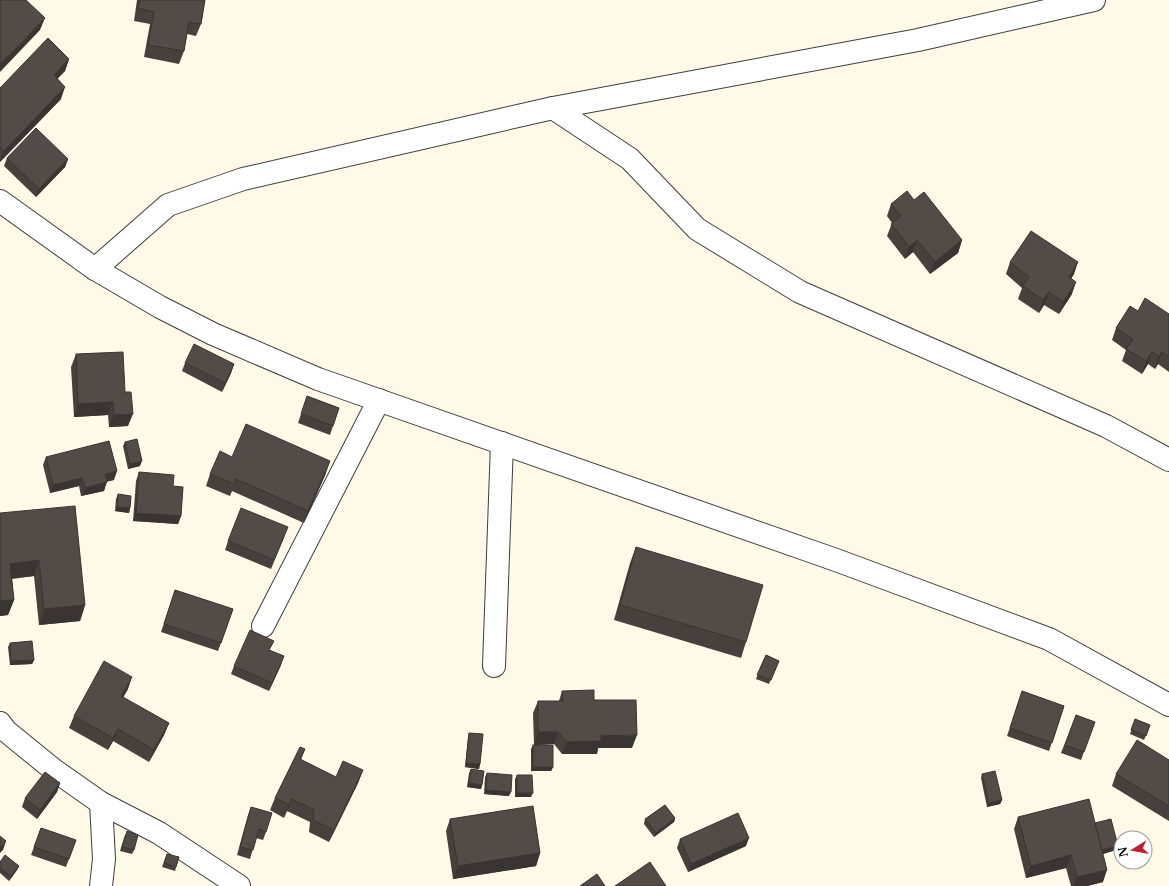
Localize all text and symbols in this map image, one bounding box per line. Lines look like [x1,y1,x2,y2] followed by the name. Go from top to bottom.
[1113,830,1153,870] north arrow
[1115,845,1131,858] text: N

